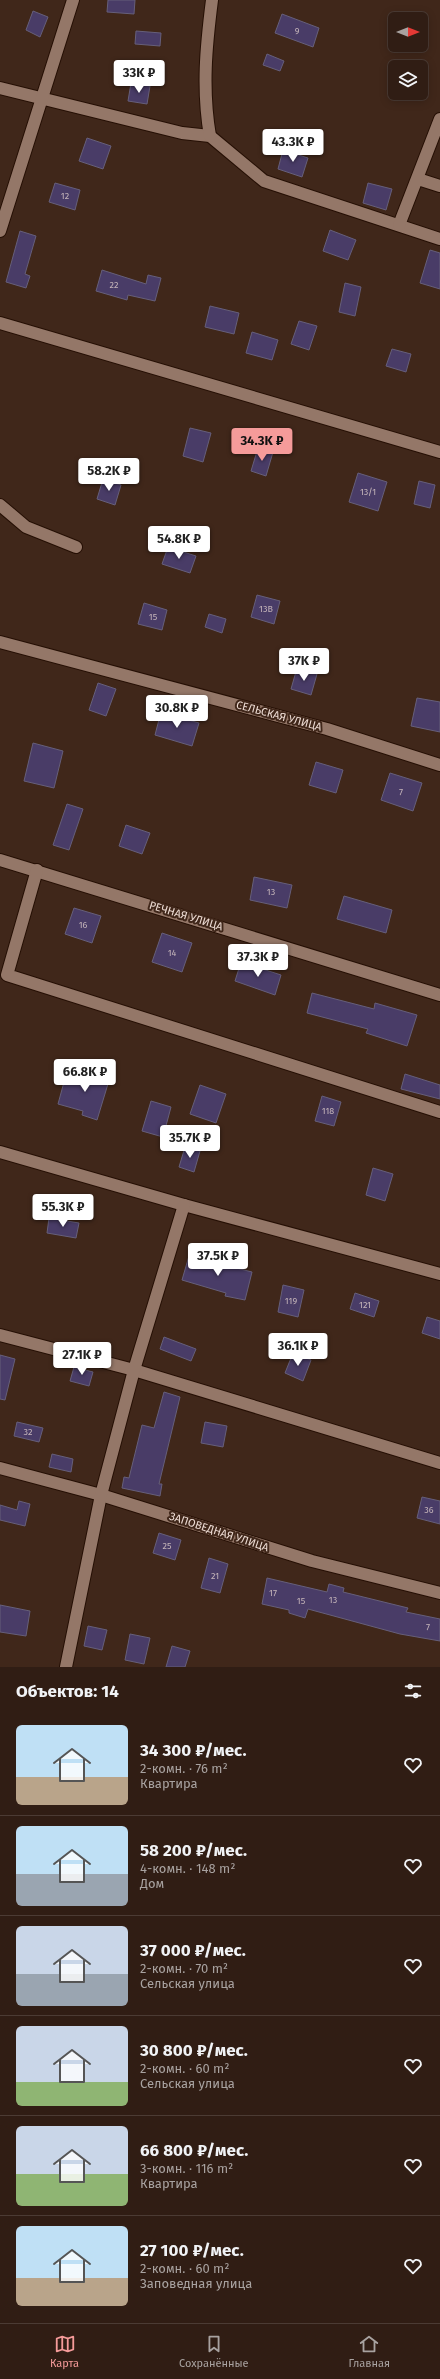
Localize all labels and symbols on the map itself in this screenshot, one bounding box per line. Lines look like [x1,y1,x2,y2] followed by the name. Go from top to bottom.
[388,12,428,52] north arrow
[295,26,300,36] house number: 9
[111,60,167,94] pin: 33K ₽
[256,129,330,163] pin: 43.3K ₽
[61,191,69,201] house number: 12
[110,280,118,290] house number: 22
[225,428,299,462] pin: 34.3K ₽
[72,458,146,492] pin: 58.2K ₽
[360,487,376,497] house number: 13/1
[142,526,216,560] pin: 54.8K ₽
[259,604,273,614] house number: 13В
[149,612,158,622] house number: 15
[276,648,332,682] pin: 37K ₽
[140,695,214,729] pin: 30.8K ₽
[235,698,324,734] street label: СЕЛЬСКАЯ УЛИЦА
[399,787,403,797] house number: 7
[267,887,275,897] house number: 13
[148,899,225,934] street label: РЕЧНАЯ УЛИЦА
[79,920,88,930] house number: 16
[221,944,295,978] pin: 37.3K ₽
[168,948,177,958] house number: 14
[48,1059,122,1093] pin: 66.8K ₽
[322,1106,334,1116] house number: 118
[153,1125,227,1159] pin: 35.7K ₽
[26,1194,100,1228] pin: 55.3K ₽
[181,1243,255,1277] pin: 37.5K ₽
[285,1296,297,1306] house number: 119
[359,1300,371,1310] house number: 121
[261,1333,335,1367] pin: 36.1K ₽
[45,1342,119,1376] pin: 27.1K ₽
[24,1427,32,1437] house number: 32
[424,1505,434,1515] house number: 36
[168,1510,271,1554] street label: ЗАПОВЕДНАЯ УЛИЦА
[163,1541,172,1551] house number: 25
[211,1571,219,1581] house number: 21
[269,1588,277,1598] house number: 17
[329,1595,337,1605] house number: 13
[297,1596,306,1606] house number: 15
[426,1622,430,1632] house number: 7

